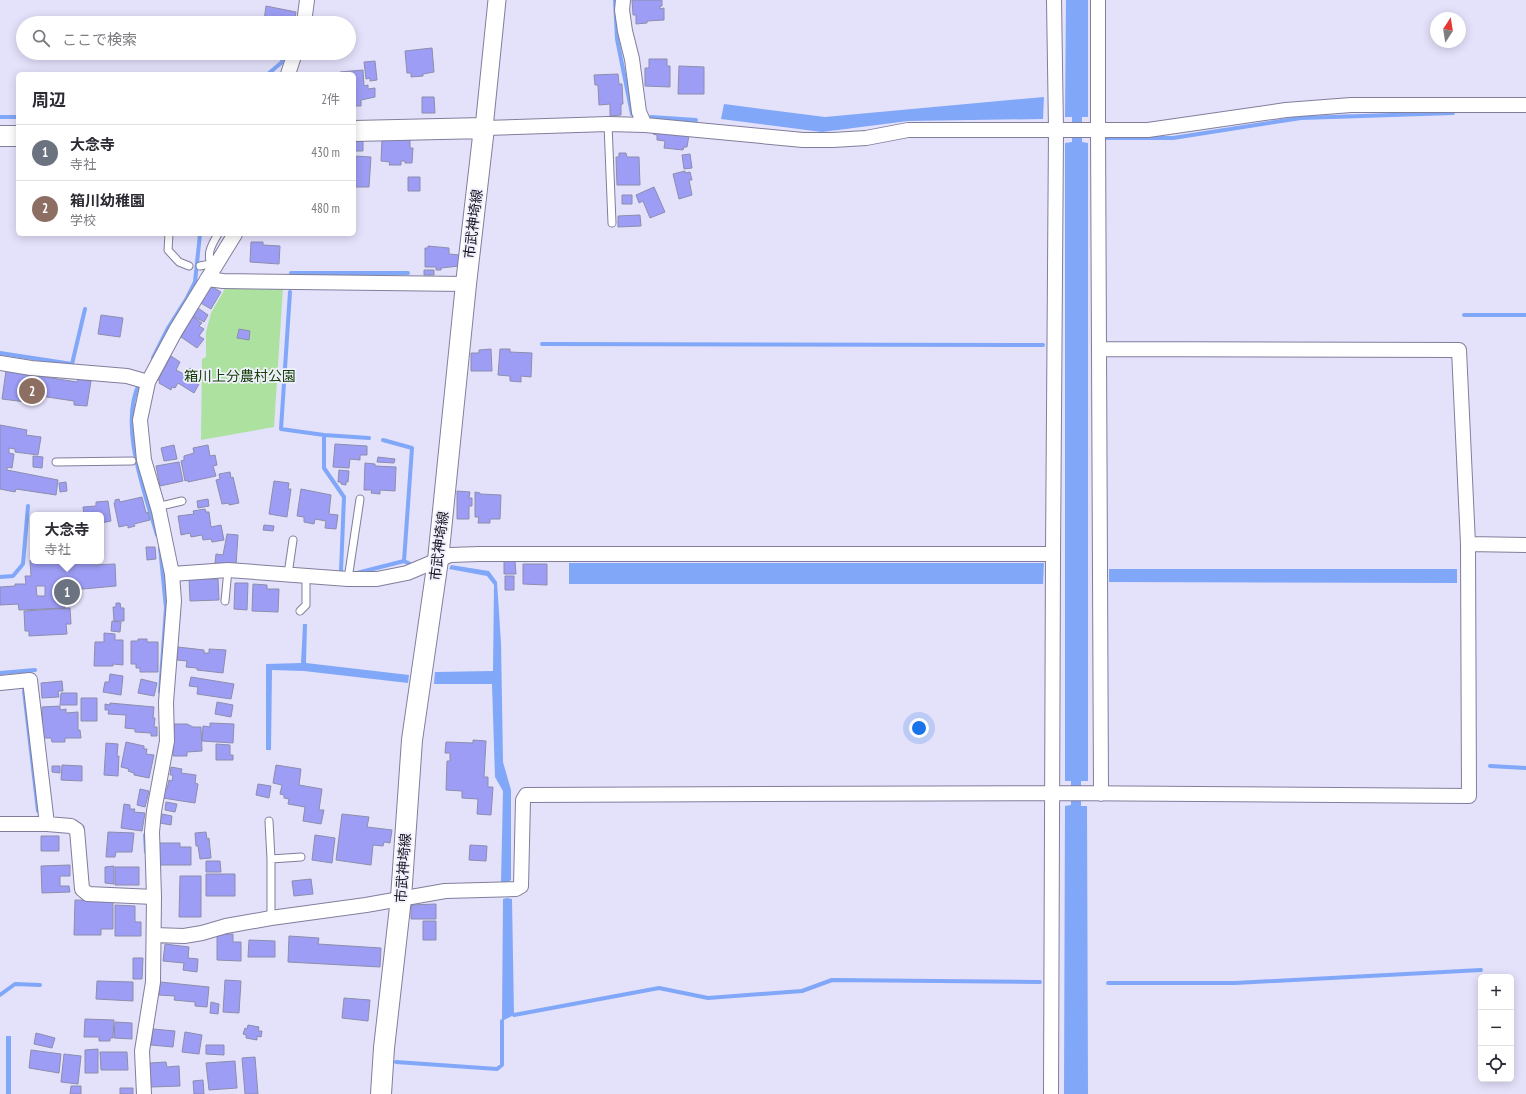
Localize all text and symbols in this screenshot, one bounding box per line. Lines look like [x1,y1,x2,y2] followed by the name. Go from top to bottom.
[1430,12,1466,48] north arrow
[16,16,356,60] search box
[30,27,52,49] icon: search
[62,30,137,49] text: ここで検索
[32,89,66,111] text: 周辺
[321,91,340,108] text: 2件
[70,135,115,154] text: 大念寺
[42,144,48,161] text: 1
[311,144,340,161] text: 430 m
[70,156,96,173] text: 寺社
[460,188,486,260] street label: 市武神埼線
[70,191,145,210] text: 箱川幼稚園
[42,200,48,217] text: 2
[311,200,340,217] text: 480 m
[70,212,96,229] text: 学校
[184,367,296,385] park label: 箱川上分農村公園
[19,376,45,406] pin: 2
[426,510,452,582] street label: 市武神埼線
[30,512,104,564] popup
[44,520,90,539] text: 大念寺
[44,541,71,558] text: 寺社
[54,577,80,607] pin: 1
[909,718,929,738] your location
[392,832,414,904] street label: 市武神埼線
[1478,974,1514,1082] map controls
[1478,974,1514,1010] button: +
[1478,1010,1514,1046] button: −
[1478,1046,1514,1082] button: locate

